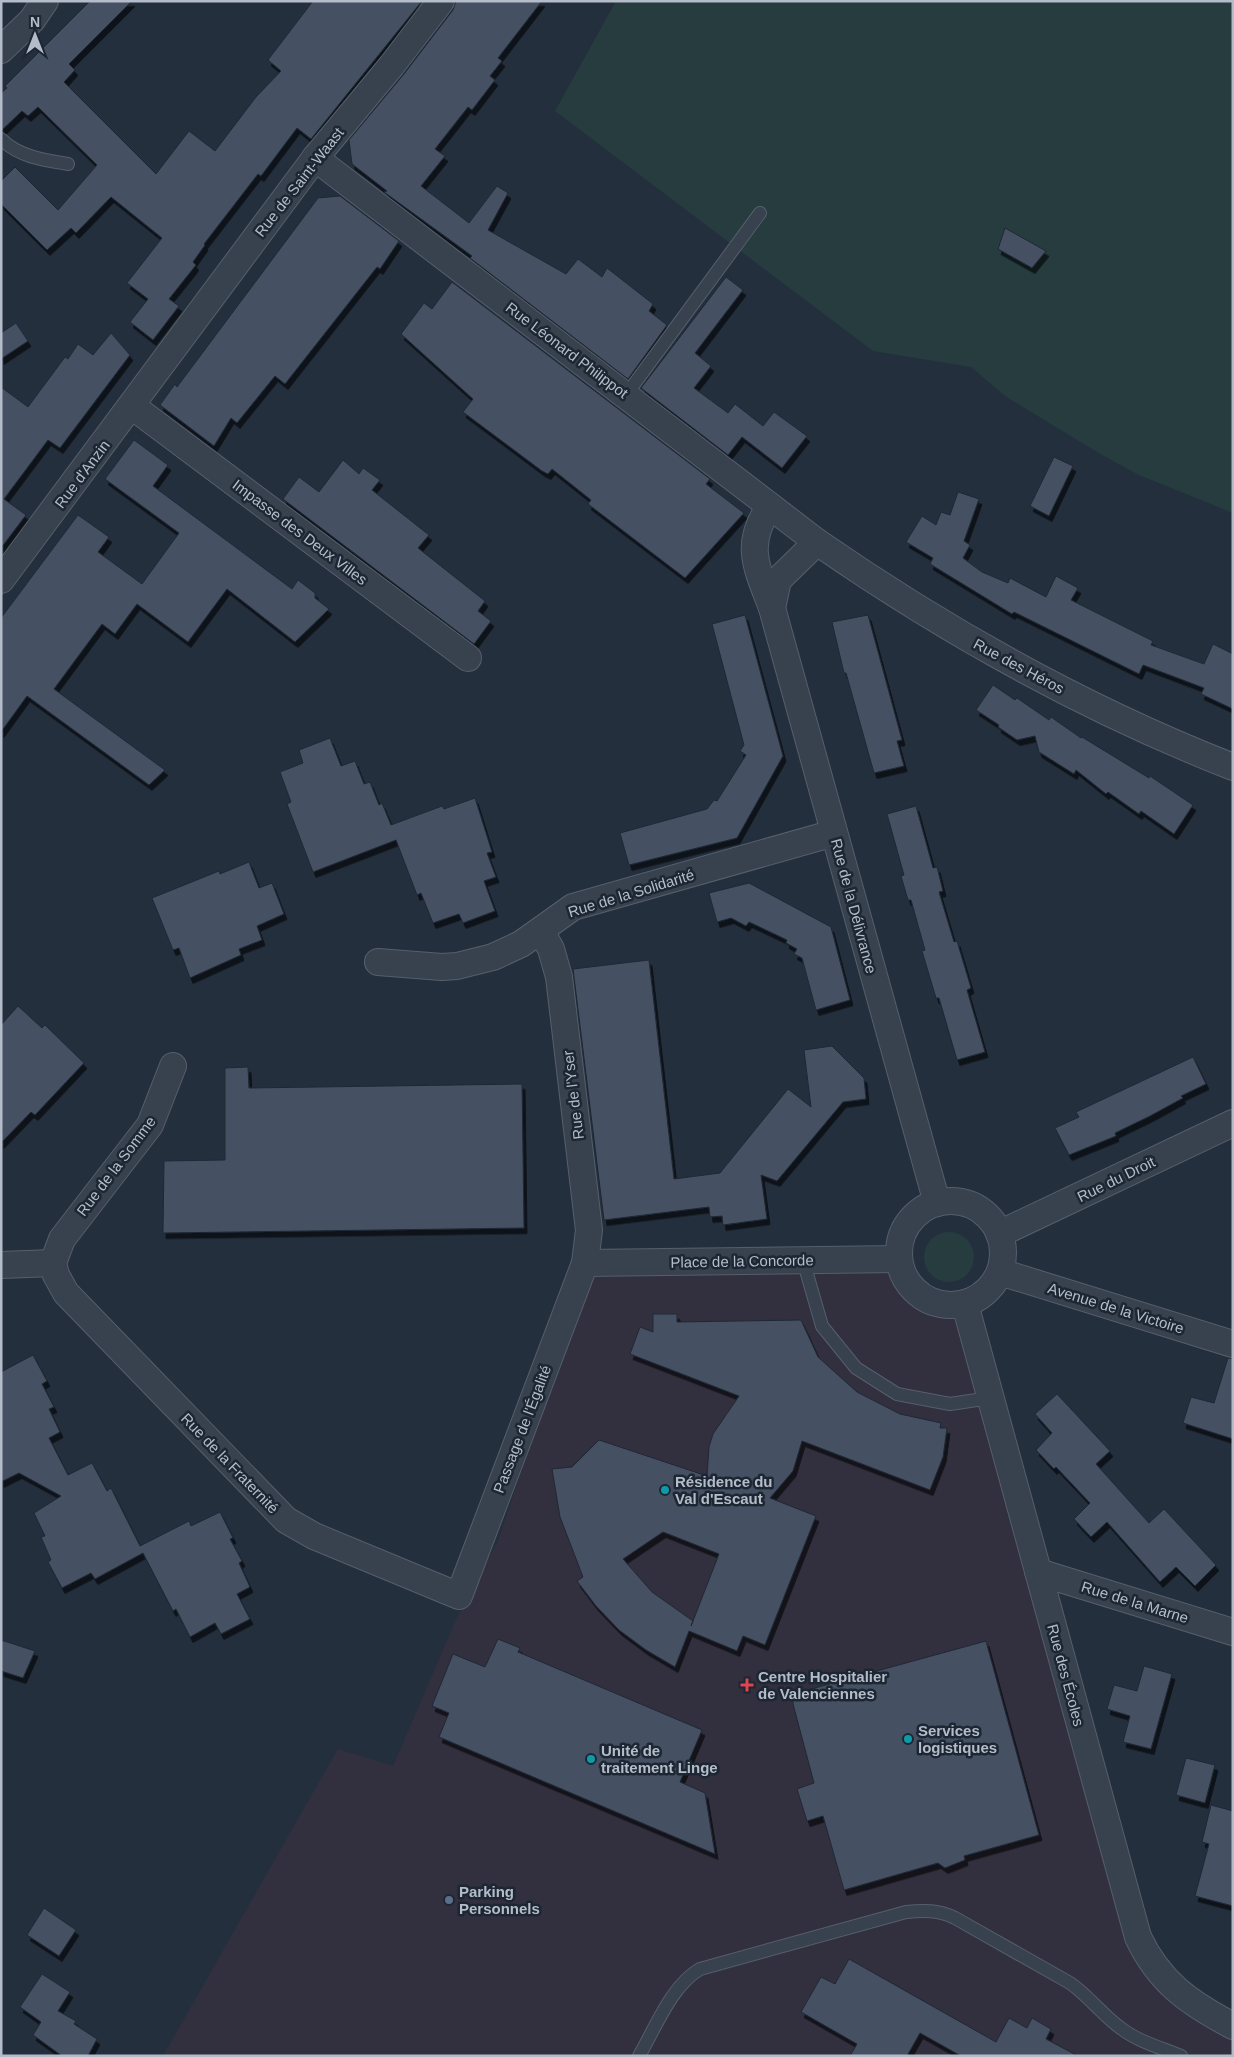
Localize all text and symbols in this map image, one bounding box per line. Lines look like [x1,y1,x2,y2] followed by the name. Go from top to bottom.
[10,10,60,60] north arrow
[30,14,40,30] text: N
[251,123,347,240] street label: Rue de Saint-Waast
[503,299,632,402] street label: Rue Léonard Philippot
[51,437,113,511] street label: Rue d'Anzin
[229,476,371,588] street label: Impasse des Deux Villes
[971,635,1067,697] street label: Rue des Héros
[828,837,880,975] street label: Rue de la Délivrance
[566,866,696,920] street label: Rue de la Solidarité
[559,1050,587,1140] street label: Rue de l'Yser
[73,1113,159,1219] street label: Rue de la Somme
[1074,1153,1158,1205] street label: Rue du Droit
[670,1251,814,1271] street label: Place de la Concorde
[1046,1279,1186,1337] street label: Avenue de la Victoire
[490,1363,554,1495] street label: Passage de l'Égalité
[178,1409,282,1517] street label: Rue de la Fraternité
[675,1473,773,1507] place label: Résidence du Val d'Escaut
[659,1484,671,1496] marker: Résidence du Val d'Escaut
[1079,1578,1191,1626] street label: Rue de la Marne
[1044,1622,1088,1728] street label: Rue des Écoles
[758,1668,887,1702] place label: Centre Hospitalier de Valenciennes
[740,1678,754,1692] marker: Centre Hospitalier de Valenciennes
[918,1722,997,1756] place label: Services logistiques
[902,1733,914,1745] marker: Services logistiques
[601,1742,718,1776] place label: Unité de traitement Linge
[585,1753,597,1765] marker: Unité de traitement Linge
[459,1883,540,1917] place label: Parking Personnels
[443,1894,455,1906] marker: Parking Personnels

